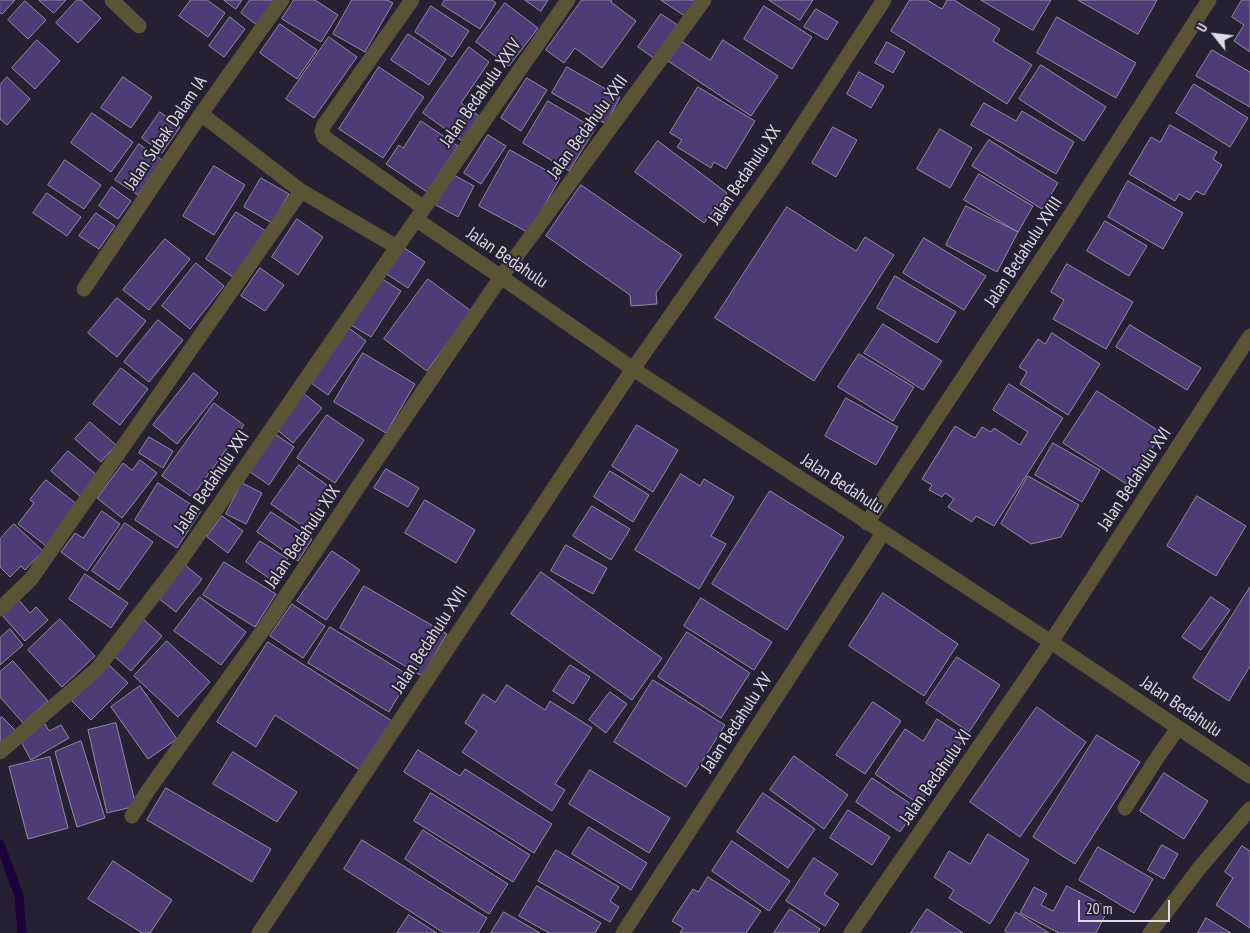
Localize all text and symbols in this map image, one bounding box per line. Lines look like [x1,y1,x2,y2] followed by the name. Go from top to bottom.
[1190,10,1240,60] north arrow
[1192,20,1212,35] text: U
[436,35,526,151] street label: Jalan Bedahulu XXIV
[543,71,633,183] street label: Jalan Bedahulu XXII
[120,72,212,194] street label: Jalan Subak Dalam IA
[704,121,786,229] street label: Jalan Bedahulu XX
[980,193,1068,311] street label: Jalan Bedahulu XVIII
[462,223,552,293] street label: Jalan Bedahulu
[1094,423,1176,535] street label: Jalan Bedahulu XVI
[170,427,254,537] street label: Jalan Bedahulu XXI
[797,450,887,518] street label: Jalan Bedahulu
[261,482,345,592] street label: Jalan Bedahulu XIX
[388,583,472,697] street label: Jalan Bedahulu XVII
[697,669,777,777] street label: Jalan Bedahulu XV
[1136,672,1226,742] street label: Jalan Bedahulu
[896,726,976,828] street label: Jalan Bedahulu XI
[1080,890,1172,922] scale bar
[1086,899,1112,918] text: 20 m

